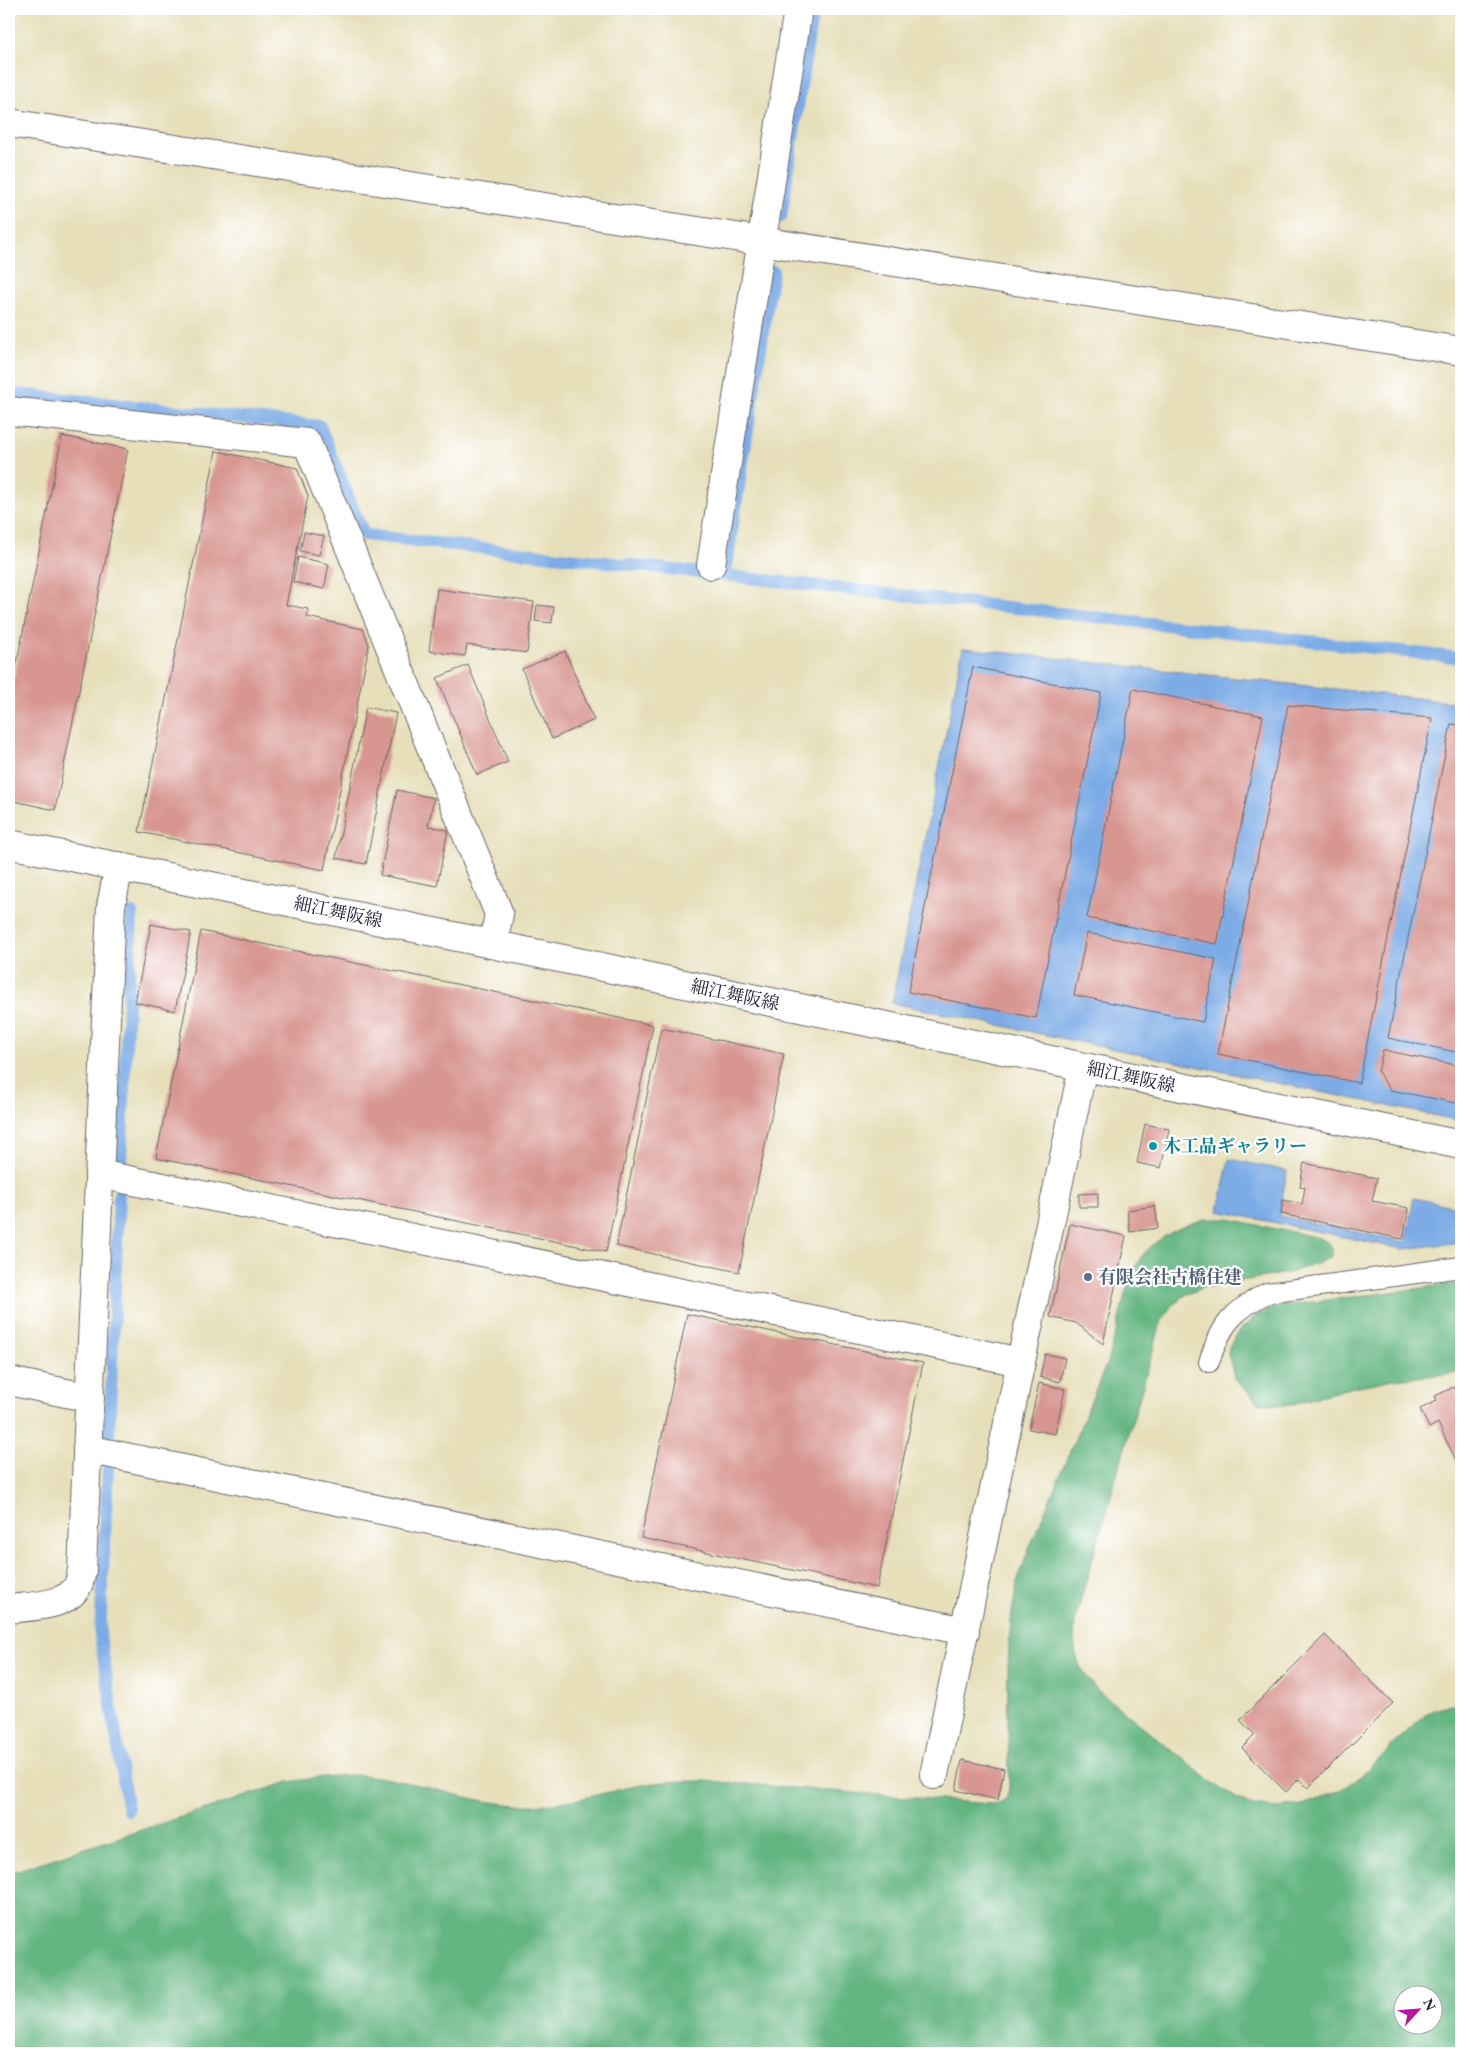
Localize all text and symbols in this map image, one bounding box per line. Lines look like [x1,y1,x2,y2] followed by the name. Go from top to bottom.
[292,891,385,932] street label: 細江舞阪線
[689,974,782,1015] street label: 細江舞阪線
[1085,1056,1178,1097] street label: 細江舞阪線
[1163,1134,1307,1157] place label: 木工品ギャラリー
[1147,1140,1159,1152] marker: 木工品ギャラリー
[1098,1265,1242,1288] place label: 有限会社古橋住建
[1082,1271,1094,1283] marker: 有限会社古橋住建
[1392,1984,1442,2034] north arrow
[1419,1995,1441,2014] text: N

